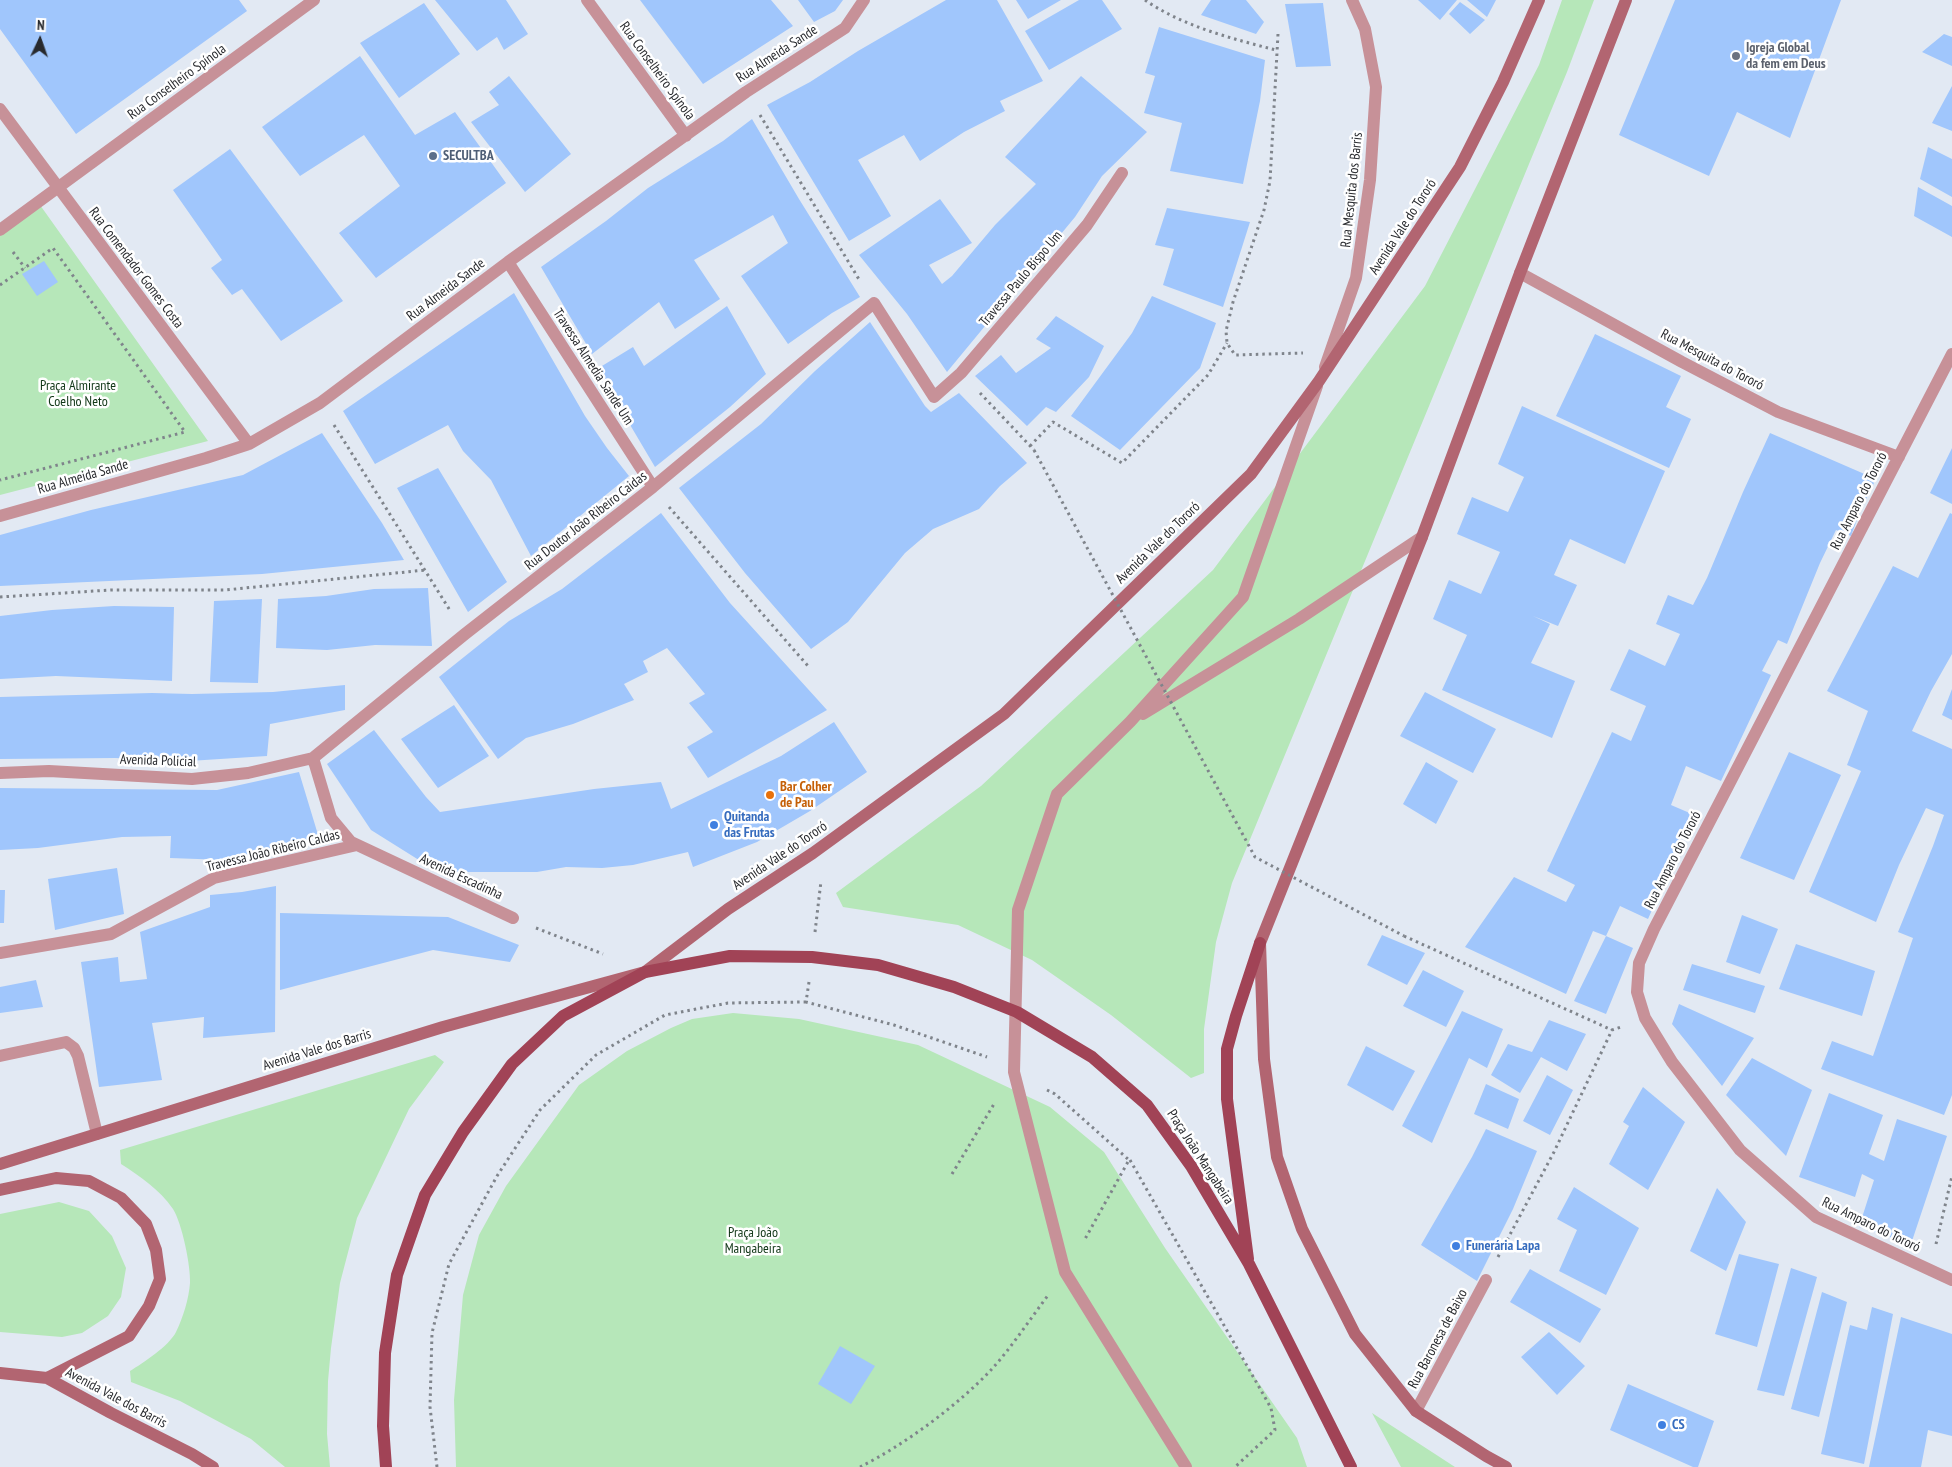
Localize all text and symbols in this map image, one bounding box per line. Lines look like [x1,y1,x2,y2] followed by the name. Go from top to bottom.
[15,15,65,65] north arrow
[37,16,45,34] text: N
[616,19,698,123] street label: Rua Conselheiro Spínola
[733,22,821,86] street label: Rua Almeida Sande
[1746,40,1826,72] place label: Igreja Global da fem em Deus
[125,41,229,123] street label: Rua Conselheiro Spínola
[1730,50,1742,62] marker: Igreja Global da fem em Deus
[1338,132,1366,248] street label: Rua Mesquita dos Barris
[443,148,494,164] place label: SECULTBA
[427,150,439,162] marker: SECULTBA
[1366,176,1440,278] street label: Avenida Vale do Tororó
[85,204,187,332] street label: Rua Comendador Gomes Costa
[976,228,1066,330] street label: Travessa Paulo Bispo Um
[404,255,488,325] street label: Rua Almeida Sande
[549,306,637,428] street label: Travessa Almedia Sande Um
[1658,326,1766,394] street label: Rua Mesquita do Tororó
[40,378,116,411] park label: Praça Almirante Coelho Neto
[1827,449,1891,553] street label: Rua Amparo do Tororó
[36,456,130,498] street label: Rua Almeida Sande
[522,468,650,574] street label: Rua Doutor João Ribeiro Caidas
[1112,499,1204,587] street label: Avenida Vale do Tororó
[120,751,196,771] street label: Avenida Policial
[780,779,832,812] place label: Bar Colher de Pau
[764,789,776,801] marker: Bar Colher de Pau
[1641,808,1705,912] street label: Rua Amparo do Tororó
[724,809,775,842] place label: Quitanda das Frutas
[730,818,830,894] street label: Avenida Vale do Tororó
[708,819,720,831] marker: Quitanda das Frutas
[205,826,341,876] street label: Travessa João Ribeiro Caldas
[417,850,505,904] street label: Avenida Escadinha
[261,1026,373,1074] street label: Avenida Vale dos Barris
[1163,1106,1237,1208] street label: Praça João Mangabeira
[1819,1194,1923,1256] street label: Rua Amparo do Tororó
[725,1225,781,1258] park label: Praça João Mangabeira
[1466,1238,1540,1254] place label: Funerária Lapa
[1450,1240,1462,1252] marker: Funerária Lapa
[1405,1286,1471,1392] street label: Rua Baronesa de Baixo
[63,1364,169,1432] street label: Avenida Vale dos Barris
[1672,1417,1685,1433] place label: CS
[1656,1419,1668,1431] marker: CS

